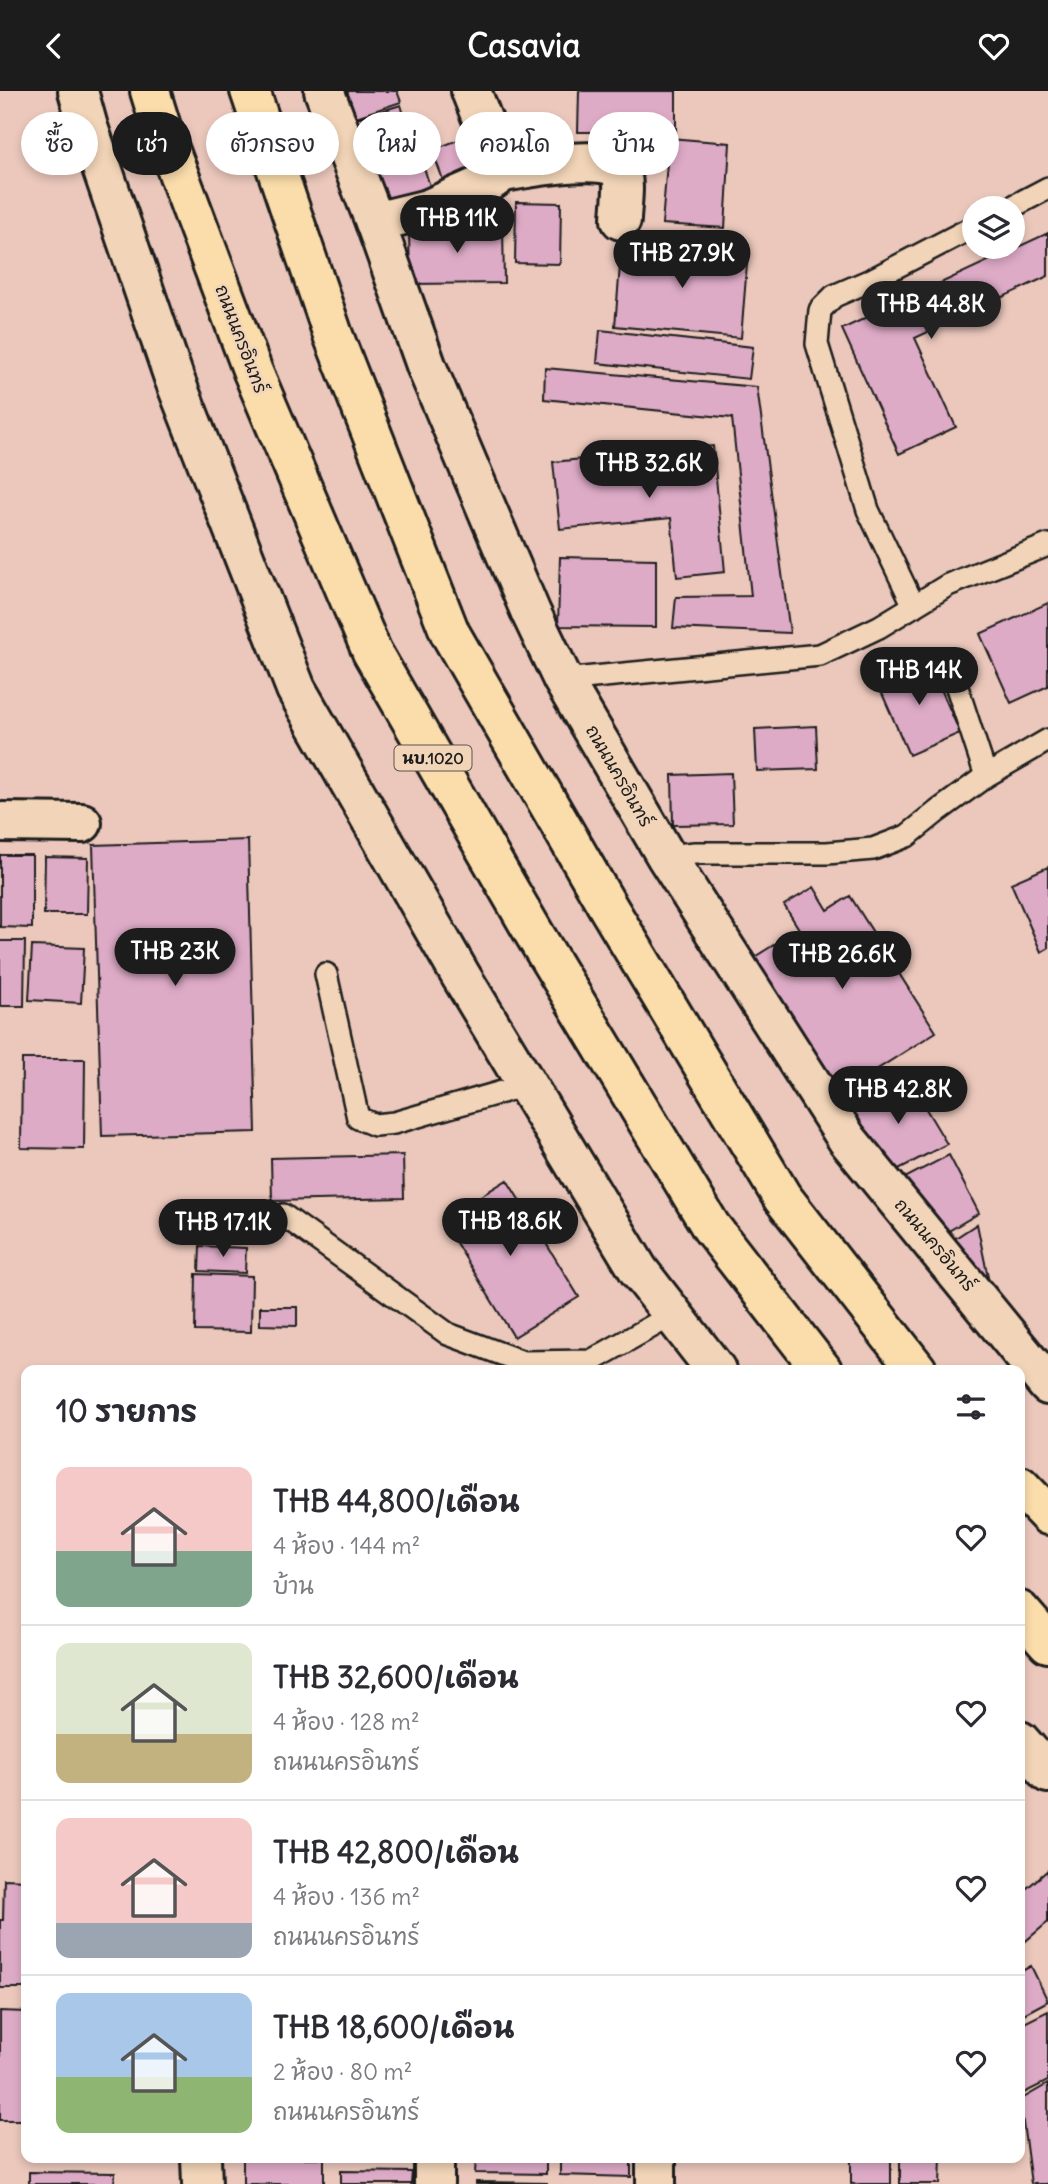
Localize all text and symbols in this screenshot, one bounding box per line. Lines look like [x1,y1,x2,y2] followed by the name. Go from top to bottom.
[468,25,580,66] text: Casavia
[35,27,73,65] icon: back
[975,27,1013,65] icon: heart
[21,112,98,175] chip: ซื้อ
[112,112,192,175] chip: เช่า
[206,112,339,175] chip: ตัวกรอง
[353,112,441,175] chip: ใหม่
[455,112,574,175] chip: คอนโด
[588,112,679,175] chip: บ้าน
[392,195,522,255] pin: THB 11K
[962,196,1025,259] map controls
[962,196,1025,259] button: layers
[416,203,498,232] text: THB 11K
[602,231,762,290] pin: THB 27.9K
[629,238,735,267] text: THB 27.9K
[210,281,274,397] street label: ถนนนครอินทร์
[851,281,1011,341] pin: THB 44.8K
[877,289,985,318] text: THB 44.8K
[569,441,729,500] pin: THB 32.6K
[596,448,703,477] text: THB 32.6K
[854,647,984,707] pin: THB 14K
[876,655,962,684] text: THB 14K
[581,720,659,832] street label: ถนนนครอินทร์
[394,745,472,771] road number: นบ.1020
[110,929,240,988] pin: THB 23K
[762,932,922,991] pin: THB 26.6K
[131,936,219,965] text: THB 23K
[788,939,896,968] text: THB 26.6K
[818,1067,978,1126] pin: THB 42.8K
[844,1074,952,1103] text: THB 42.8K
[890,1193,982,1296] street label: ถนนนครอินทร์
[143,1199,303,1259] pin: THB 17.1K
[430,1199,590,1258] pin: THB 18.6K
[458,1206,562,1235] text: THB 18.6K
[175,1207,271,1236] text: THB 17.1K
[952,1388,990,1426] icon: filters
[56,1392,197,1430] text: 10 รายการ
[273,1482,520,1520] text: THB 44,800/เดือน
[112,1495,196,1579] icon: home
[952,1518,990,1556] icon: heart
[273,1531,420,1560] text: 4 ห้อง · 144 m²
[273,1571,314,1600] text: บ้าน
[273,1658,519,1696] text: THB 32,600/เดือน
[112,1671,196,1755] icon: home
[952,1694,990,1732] icon: heart
[273,1707,420,1736] text: 4 ห้อง · 128 m²
[273,1747,419,1776] text: ถนนนครอินทร์
[273,1833,519,1871] text: THB 42,800/เดือน
[112,1846,196,1930] icon: home
[952,1869,990,1907] icon: heart
[273,1882,420,1911] text: 4 ห้อง · 136 m²
[273,1922,419,1951] text: ถนนนครอินทร์
[273,2008,514,2046] text: THB 18,600/เดือน
[112,2021,196,2105] icon: home
[952,2044,990,2082] icon: heart
[273,2057,412,2086] text: 2 ห้อง · 80 m²
[273,2097,419,2126] text: ถนนนครอินทร์

